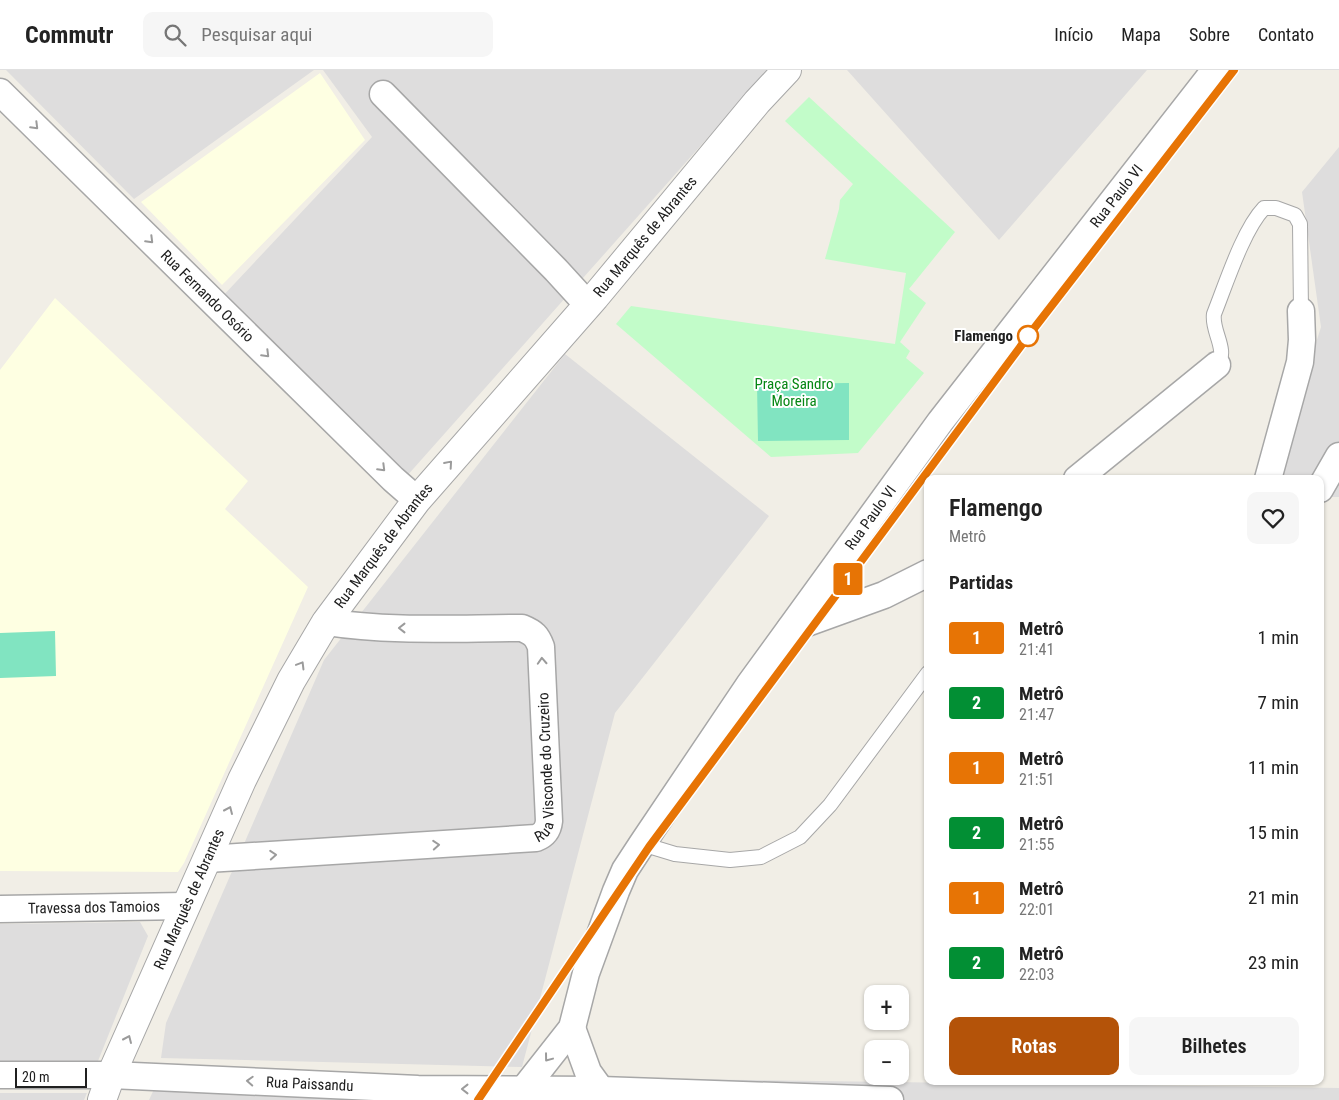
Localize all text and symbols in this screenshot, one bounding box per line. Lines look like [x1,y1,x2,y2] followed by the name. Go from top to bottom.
[143,12,493,57] search box
[25,21,113,49] text: Commutr
[161,21,189,49] icon: search
[201,23,312,46] text: Pesquisar aqui
[1054,24,1093,45] text: Início
[1121,24,1161,45] text: Mapa
[1189,24,1230,45] text: Sobre
[1258,24,1314,45] text: Contato
[29,120,38,129] one-way arrow
[1086,161,1147,231] street label: Rua Paulo VI
[590,172,701,301] street label: Rua Marquês de Abrantes
[145,234,154,243] one-way arrow
[157,246,258,346] street label: Rua Fernando Osório
[1017,325,1039,347] marker: Flamengo
[954,327,1013,345] place label: Flamengo
[260,348,269,357] one-way arrow
[755,375,833,410] park label: Praça Sandro Moreira
[443,461,452,470] one-way arrow
[376,462,385,471] one-way arrow
[330,479,437,612] street label: Rua Marquês de Abrantes
[841,482,900,553] street label: Rua Paulo VI
[1247,492,1299,544] button: heart
[949,494,1043,522] text: Flamengo
[949,527,986,546] text: Metrô
[832,563,864,595] line badge: 1
[843,568,853,589] text: 1
[949,571,1013,594] text: Partidas
[1019,617,1064,640] text: Metrô
[398,623,406,633] one-way arrow
[1257,626,1299,649] text: 1 min
[972,627,981,648] text: 1
[1019,640,1054,659] text: 21:41
[537,656,547,664] one-way arrow
[294,661,304,670] one-way arrow
[1019,682,1064,705] text: Metrô
[1257,691,1299,714] text: 7 min
[531,692,558,846] street label: Rua Visconde do Cruzeiro
[972,692,981,713] text: 2
[1019,705,1054,724] text: 21:47
[1019,747,1064,770] text: Metrô
[1248,756,1299,779] text: 11 min
[972,757,981,778] text: 1
[1019,770,1054,789] text: 21:51
[223,806,233,815] one-way arrow
[1019,812,1064,835] text: Metrô
[1248,821,1299,844] text: 15 min
[972,822,981,843] text: 2
[150,826,228,972] street label: Rua Marquês de Abrantes
[1019,835,1054,854] text: 21:55
[432,839,440,850] one-way arrow
[270,849,278,860] one-way arrow
[1019,877,1064,900] text: Metrô
[1248,886,1299,909] text: 21 min
[972,887,981,908] text: 1
[28,897,160,918] street label: Travessa dos Tamoios
[1019,900,1054,919] text: 22:01
[1019,942,1064,965] text: Metrô
[1248,951,1299,974] text: 23 min
[972,952,981,973] text: 2
[1019,965,1054,984] text: 22:03
[864,985,909,1085] map controls
[864,985,909,1030] button: +
[949,1017,1119,1075] button: Rotas
[1129,1017,1299,1075] button: Bilhetes
[121,1035,132,1044] one-way arrow
[864,1040,909,1085] button: −
[545,1052,554,1062] one-way arrow
[15,1065,88,1088] scale bar
[22,1069,50,1085] text: 20 m
[266,1073,354,1095] street label: Rua Paissandu
[246,1076,254,1087] one-way arrow
[460,1084,468,1094] one-way arrow

